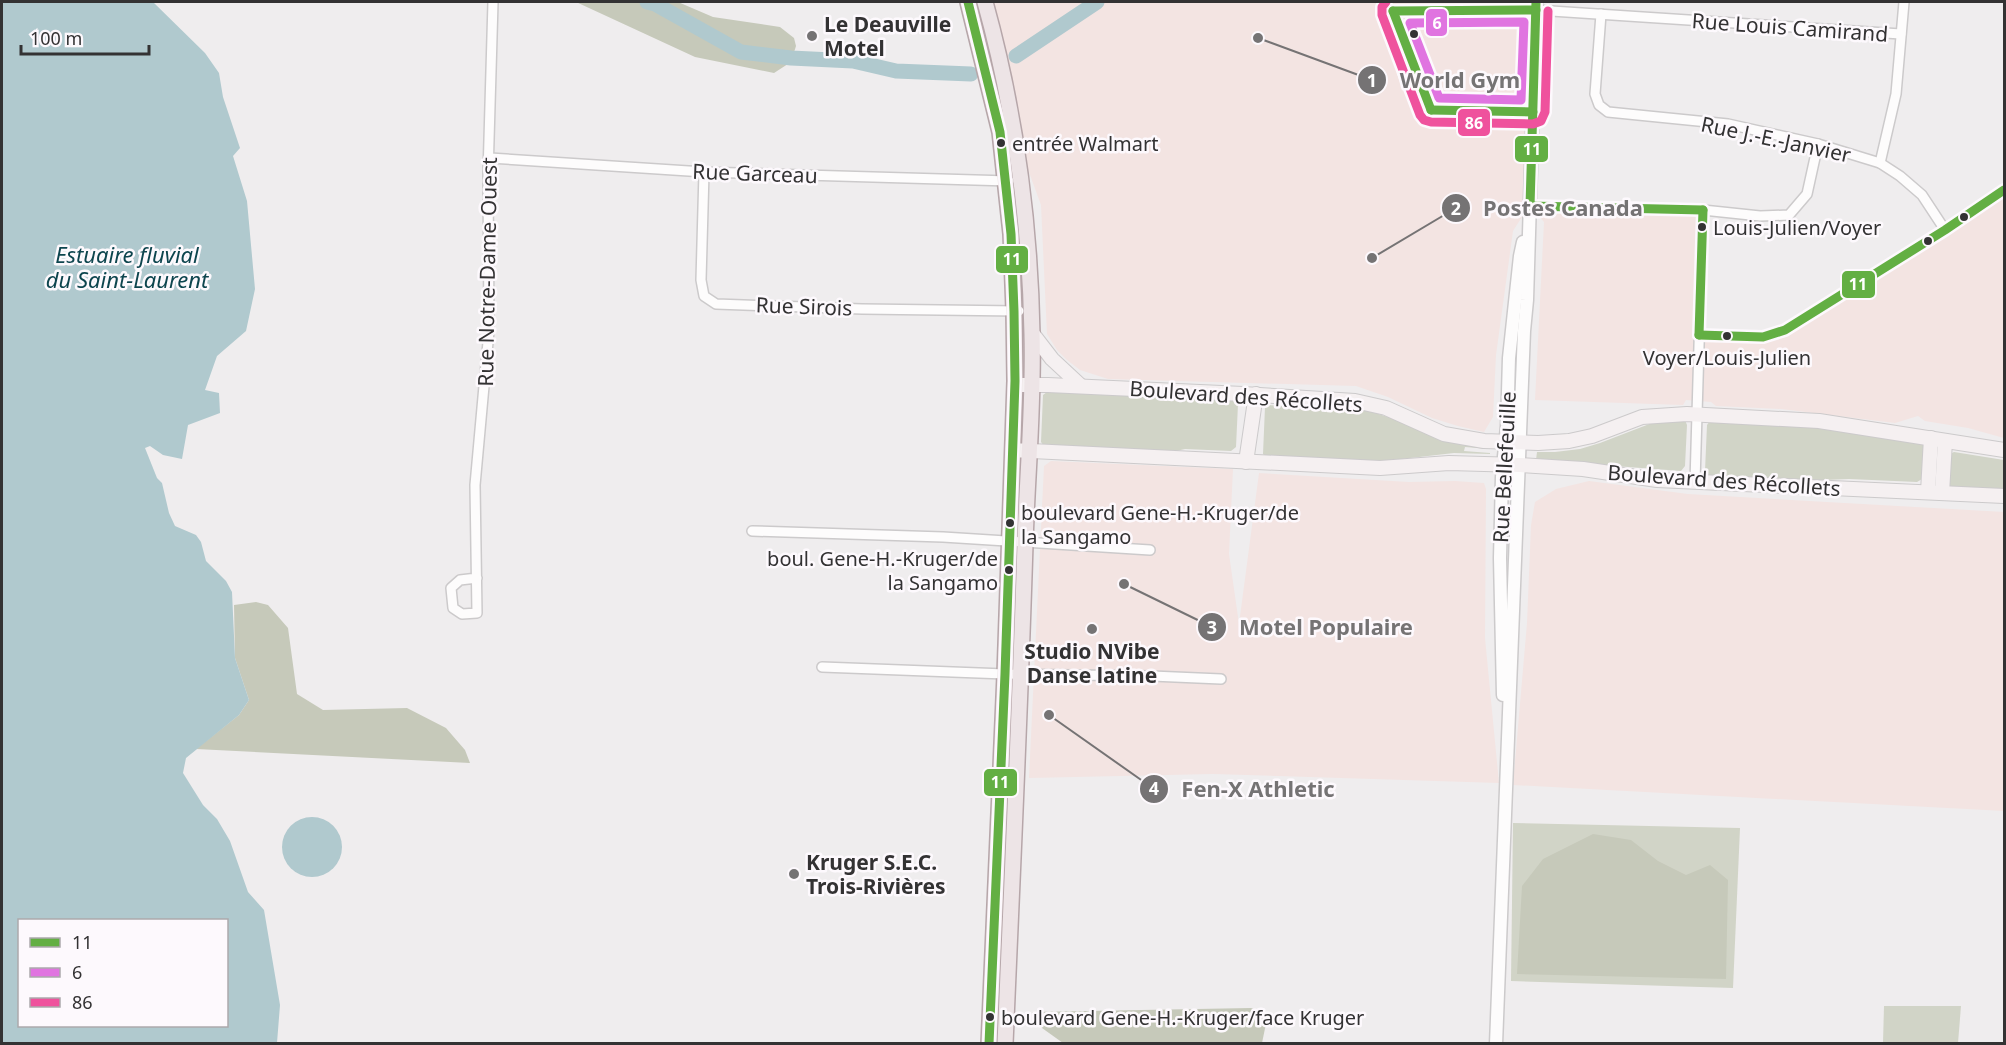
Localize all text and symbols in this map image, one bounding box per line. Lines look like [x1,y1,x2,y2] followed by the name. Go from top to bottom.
[1691,6,1889,48] street label: Rue Louis Camirand
[1425,8,1448,37] line badge: 6
[824,10,951,62] place label: Le Deauville Motel
[1432,12,1442,34] text: 6
[21,18,148,56] scale bar
[30,26,82,50] text: 100 m
[1408,28,1420,40] unlabelled marker
[805,29,819,43] marker: Le Deauville Motel
[1357,60,1532,100] callout: World Gym
[1400,64,1520,94] text: World Gym
[1367,68,1377,92] text: 1
[1457,108,1491,137] line badge: 86
[1698,109,1854,169] street label: Rue J.-E.-Janvier
[1465,112,1483,134] text: 86
[1012,130,1158,157] place label: entrée Walmart
[1514,135,1549,163] line badge: 11
[995,137,1007,149] marker: entrée Walmart
[1523,138,1541,160] text: 11
[471,157,503,387] street label: Rue Notre-Dame Ouest
[692,157,818,189] street label: Rue Garceau
[1441,188,1654,228] callout: Postes Canada
[1483,192,1643,222] text: Postes Canada
[1451,196,1461,220] text: 2
[1958,211,1970,223] unlabelled marker
[1713,214,1881,241] place label: Louis-Julien/Voyer
[1696,221,1708,233] marker: Louis-Julien/Voyer
[1922,235,1934,247] unlabelled marker
[46,239,210,294] water label: Estuaire fluvial du Saint-Laurent
[995,245,1029,274] line badge: 11
[1003,248,1021,270] text: 11
[1841,270,1876,299] line badge: 11
[1849,273,1867,295] text: 11
[755,290,853,322] street label: Rue Sirois
[1721,330,1733,342] marker: Voyer/Louis-Julien
[1643,344,1811,371] place label: Voyer/Louis-Julien
[1129,374,1363,418] street label: Boulevard des Récollets
[1486,391,1522,543] street label: Rue Bellefeuille
[1607,458,1841,502] street label: Boulevard des Récollets
[1021,499,1299,550] place label: boulevard Gene-H.-Kruger/de la Sangamo
[1004,517,1016,529] marker: boulevard Gene-H.-Kruger/de la Sangamo
[767,545,998,596] place label: boul. Gene-H.-Kruger/de la Sangamo
[1003,564,1015,576] marker: boul. Gene-H.-Kruger/de la Sangamo
[1197,607,1425,647] callout: Motel Populaire
[1239,611,1413,641] text: Motel Populaire
[1207,615,1217,639] text: 3
[1085,622,1099,636] marker: Studio NVibe Danse latine
[1024,637,1160,689] place label: Studio NVibe Danse latine
[983,768,1018,797] line badge: 11
[1139,769,1346,809] callout: Fen-X Athletic
[991,771,1009,793] text: 11
[1181,773,1335,803] text: Fen-X Athletic
[1149,776,1159,800] text: 4
[806,848,946,900] place label: Kruger S.E.C. Trois-Rivières
[787,867,801,881] marker: Kruger S.E.C. Trois-Rivières
[18,919,228,1027] legend
[72,930,93,954] text: 11
[72,960,82,984] text: 6
[72,990,93,1014] text: 86
[1001,1004,1364,1031] place label: boulevard Gene-H.-Kruger/face Kruger
[984,1011,996,1023] marker: boulevard Gene-H.-Kruger/face Kruger

